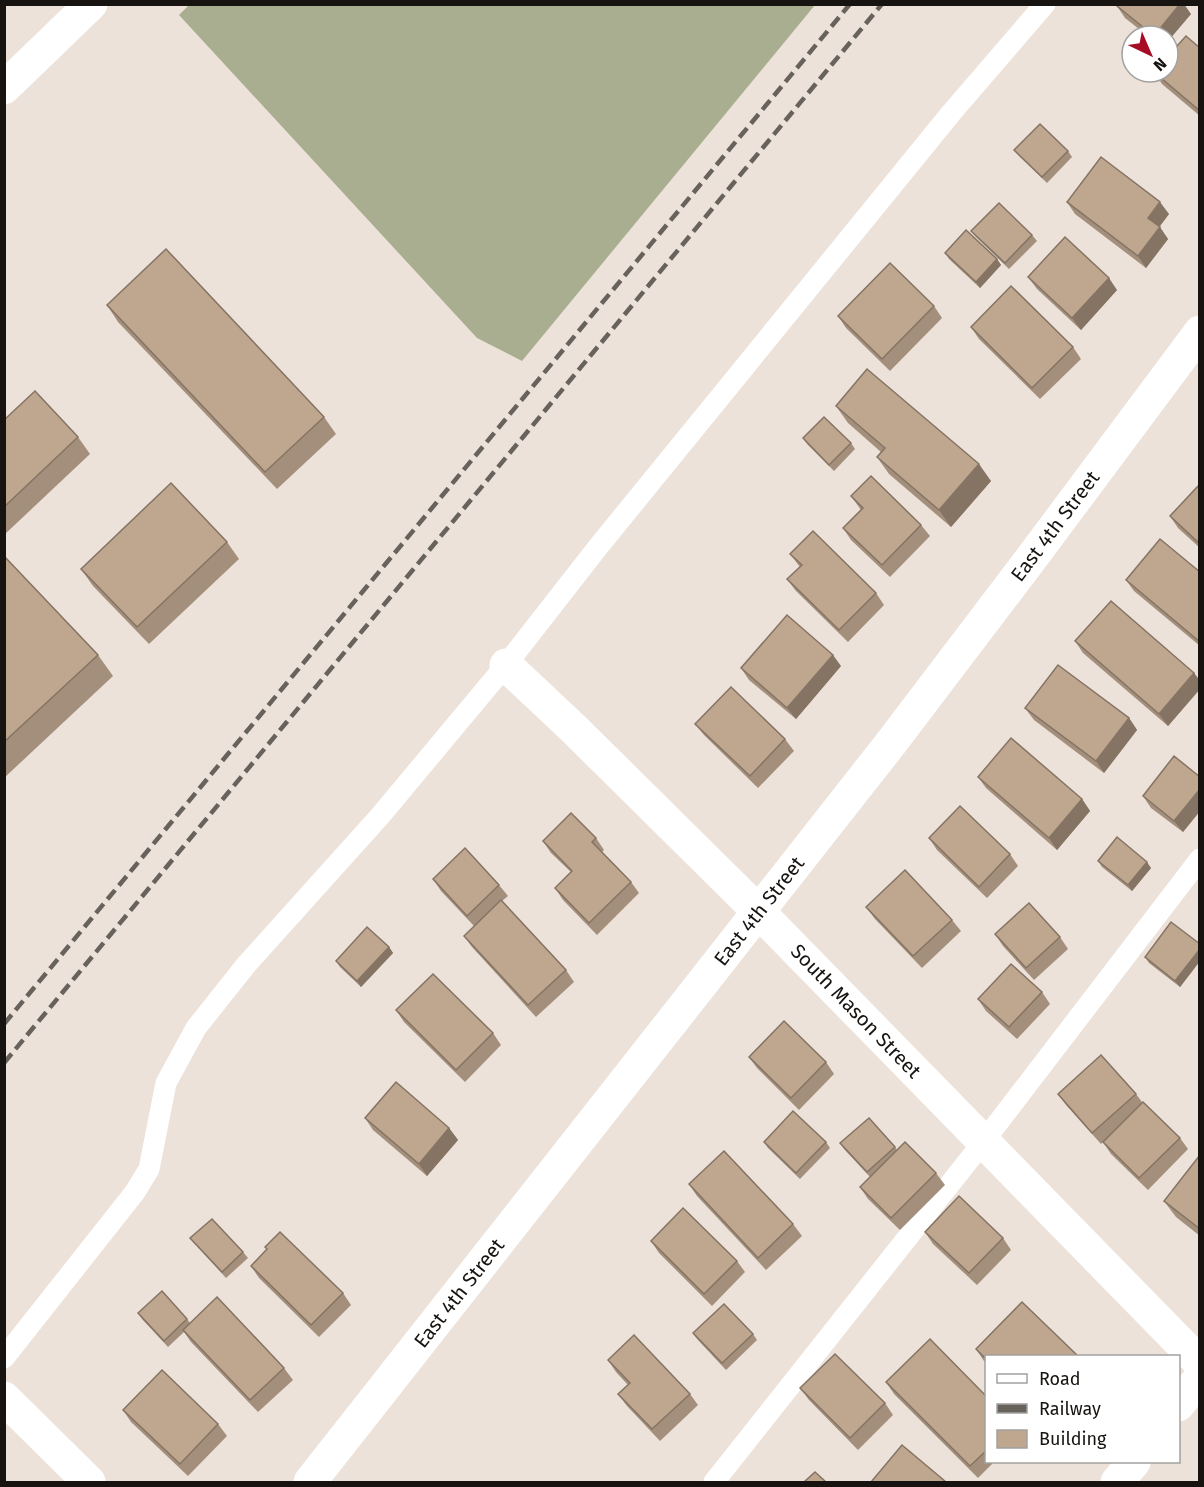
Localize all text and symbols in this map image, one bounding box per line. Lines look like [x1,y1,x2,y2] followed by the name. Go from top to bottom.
[1120,24,1180,84] north arrow
[1150,54,1170,75] text: N
[1006,465,1105,586] street label: East 4th Street
[709,851,810,970] street label: East 4th Street
[786,939,927,1084] street label: South Mason Street
[409,1233,510,1352] street label: East 4th Street
[985,1355,1180,1463] legend
[1039,1368,1081,1390] text: Road
[1039,1398,1101,1420] text: Railway
[1039,1428,1107,1450] text: Building

